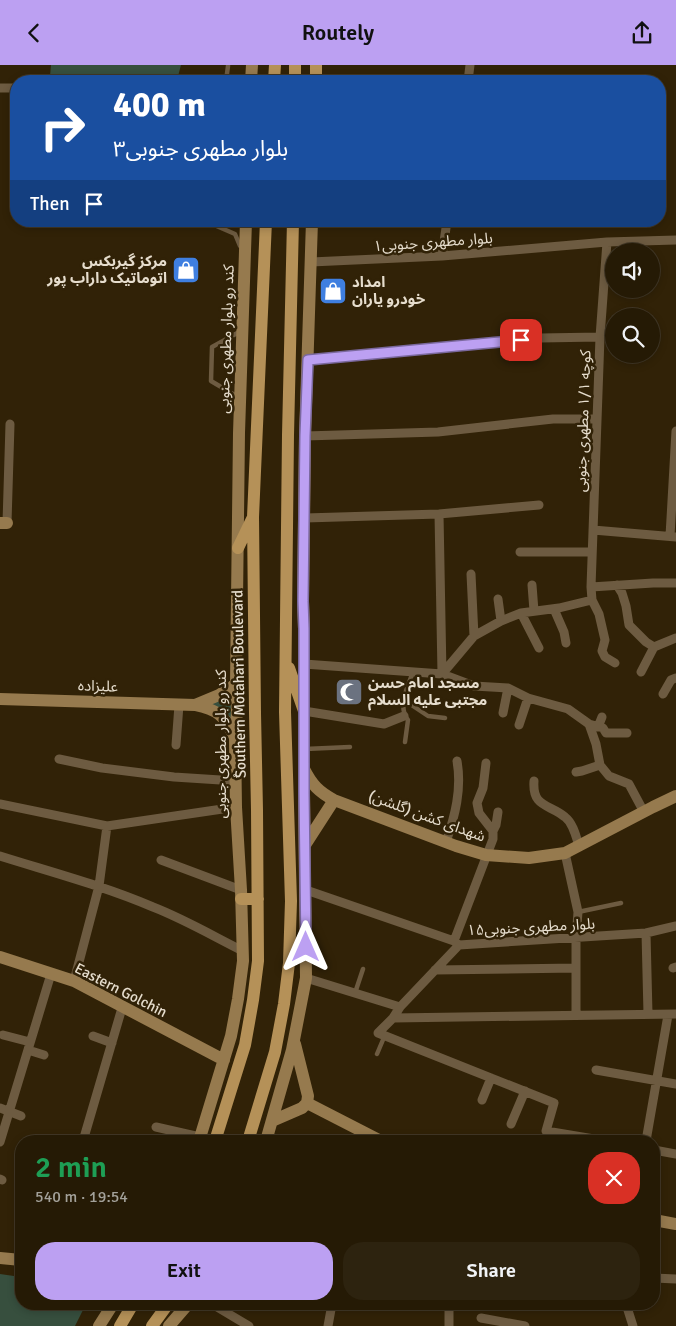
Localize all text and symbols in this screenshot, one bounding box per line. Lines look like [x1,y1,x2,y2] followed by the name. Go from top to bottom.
[20,19,48,47] icon: back
[302,19,374,46] text: Routely
[628,19,656,47] icon: share
[113,83,206,126] text: 400 m
[30,95,95,160] icon: right
[113,135,288,162] text: بلوار مطهری جنوبی۳
[80,190,108,218] icon: arrive
[30,192,70,216] text: Then
[373,229,493,255] street label: ۱بلوار مطهری جنوبی
[605,243,660,363] map controls
[605,243,660,298] button: sound
[46,252,167,288] place label: مرکز گیربکس اتوماتیک داراب پور
[171,255,201,285] shop icon: مرکز گیربکس اتوماتیک داراب پور
[214,263,238,414] street label: کند رو بلوار مطهری جنوبی
[352,273,426,308] place label: امداد خودرو یاران
[318,276,348,306] shop icon: امداد خودرو یاران
[605,308,660,363] button: search
[500,319,542,361] pin
[507,326,535,354] icon: arrive
[572,349,596,493] street label: کوچه ۱/۱ مطهری جنوبی
[228,590,250,778] street label: ُSouthern Motahari Boulevard
[212,669,230,819] street label: کند رو بلوار مطهری جنوبی
[368,674,487,711] place label: مسجد امام حسن مجتبی علیه السلام
[78,676,119,696] street label: علیزاده
[334,677,364,707] mosque icon: مسجد امام حسن مجتبی علیه السلام
[366,786,488,846] street label: شهدای کشن (گلشن)
[467,915,595,939] street label: بلوار مطهری جنوبی۱۵
[279,920,331,972] position arrow
[72,959,170,1021] street label: Eastern Golchin
[35,1149,107,1186] text: 2 min
[588,1152,640,1204] button: close
[35,1187,128,1207] text: 540 m · 19:54
[35,1242,333,1300] button: Exit
[343,1242,640,1300] button: Share

